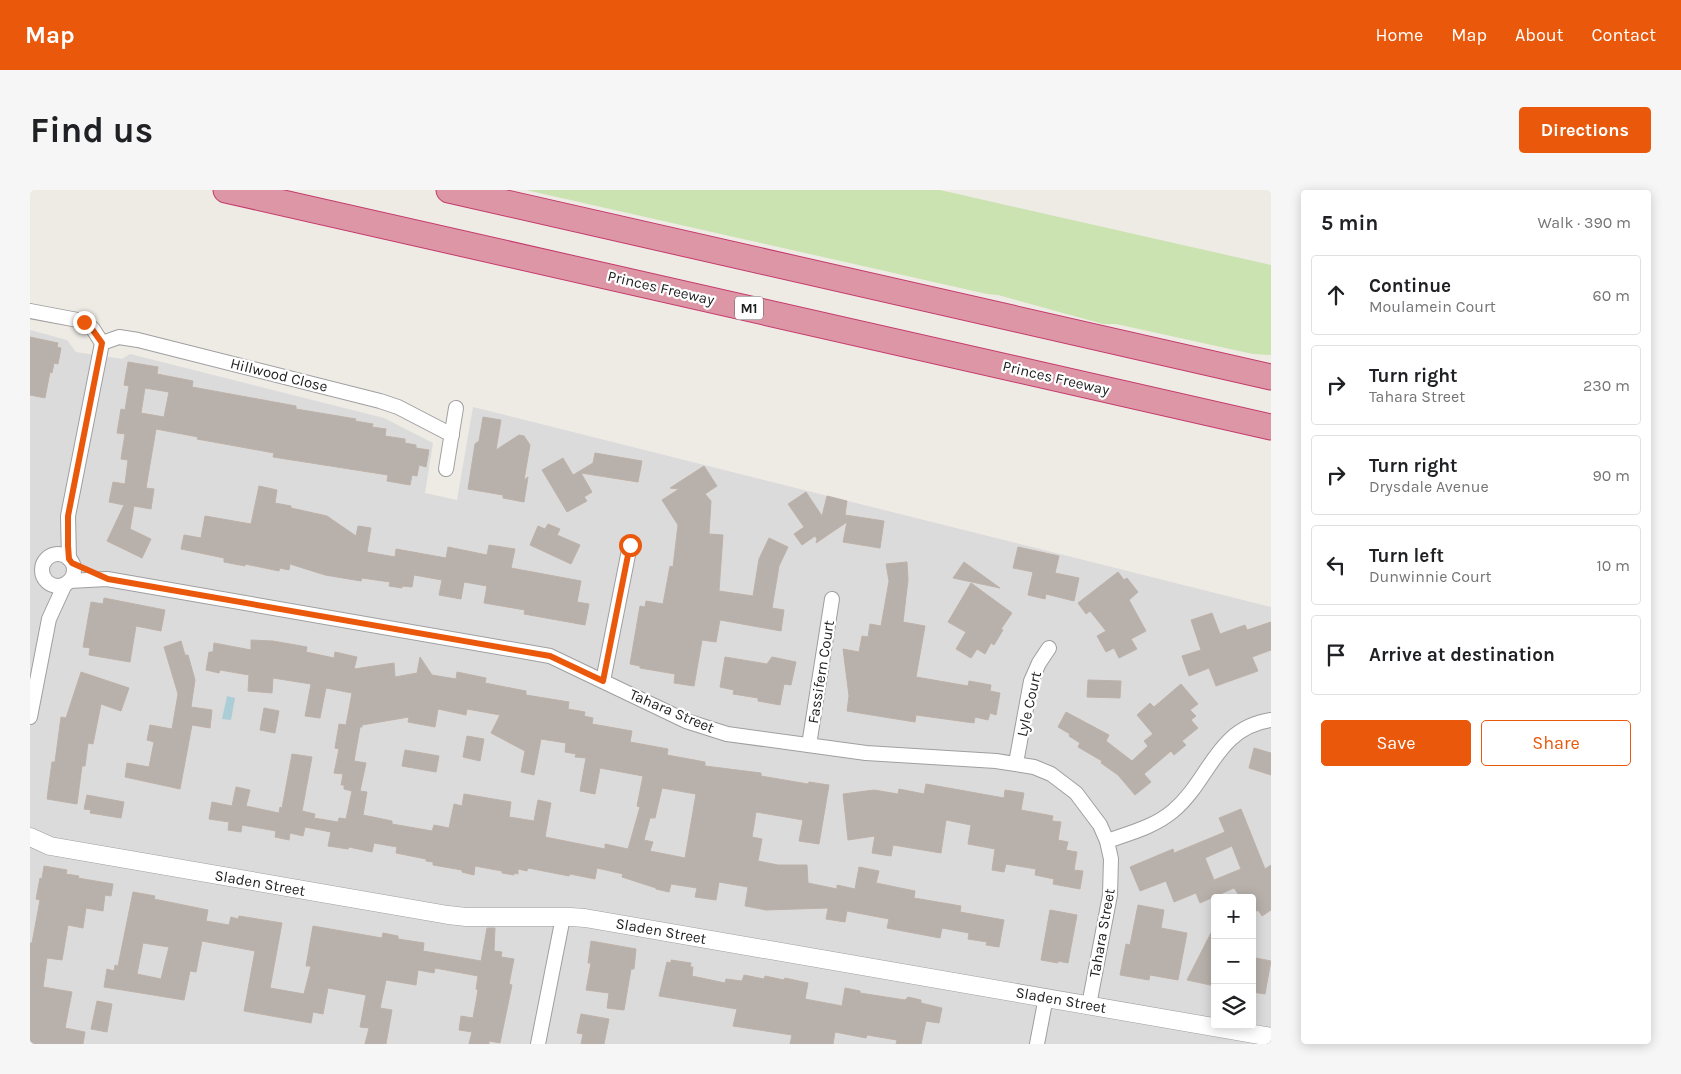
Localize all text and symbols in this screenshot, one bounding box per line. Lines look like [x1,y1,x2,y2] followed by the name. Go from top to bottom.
[25,21,75,49] text: Map
[1375,24,1423,46] text: Home
[1451,24,1487,46] text: Map
[1515,24,1564,46] text: About
[1592,24,1656,46] text: Contact
[1519,107,1651,153] button: Directions
[30,110,153,151] text: Find us
[1321,211,1378,235] text: 5 min
[1537,213,1631,232] text: Walk · 390 m
[606,267,716,309] street label: Princes Freeway
[1369,275,1451,297] text: Continue
[1322,281,1350,309] icon: ahead
[1593,286,1630,305] text: 60 m
[735,296,763,320] road number: M1
[1369,297,1496,316] text: Moulamein Court
[73,311,96,334] route end
[228,354,330,396] street label: Hillwood Close
[1001,357,1111,399] street label: Princes Freeway
[1369,365,1458,387] text: Turn right
[1322,371,1350,399] icon: right
[1583,376,1630,395] text: 230 m
[1369,387,1465,406] text: Tahara Street
[1369,455,1458,477] text: Turn right
[1322,461,1350,489] icon: right
[1592,466,1630,485] text: 90 m
[1369,477,1489,496] text: Drysdale Avenue
[619,534,642,557] route start
[1369,545,1444,567] text: Turn left
[1322,551,1350,579] icon: left
[1596,556,1630,575] text: 10 m
[1369,567,1491,586] text: Dunwinnie Court
[804,619,838,725] street label: Fassifern Court
[1322,641,1350,669] icon: arrive
[1369,644,1555,666] text: Arrive at destination
[1013,669,1045,738] street label: Lyle Court
[627,685,717,737] street label: Tahara Street
[1321,720,1471,766] button: Save
[1481,720,1631,766] button: Share
[213,866,307,900] street label: Sladen Street
[1085,887,1119,979] street label: Tahara Street
[1211,894,1256,1029] map controls
[1211,894,1256,939] button: +
[614,914,708,948] street label: Sladen Street
[1211,939,1256,984] button: −
[1014,983,1108,1017] street label: Sladen Street
[1211,984,1256,1029] button: layers

